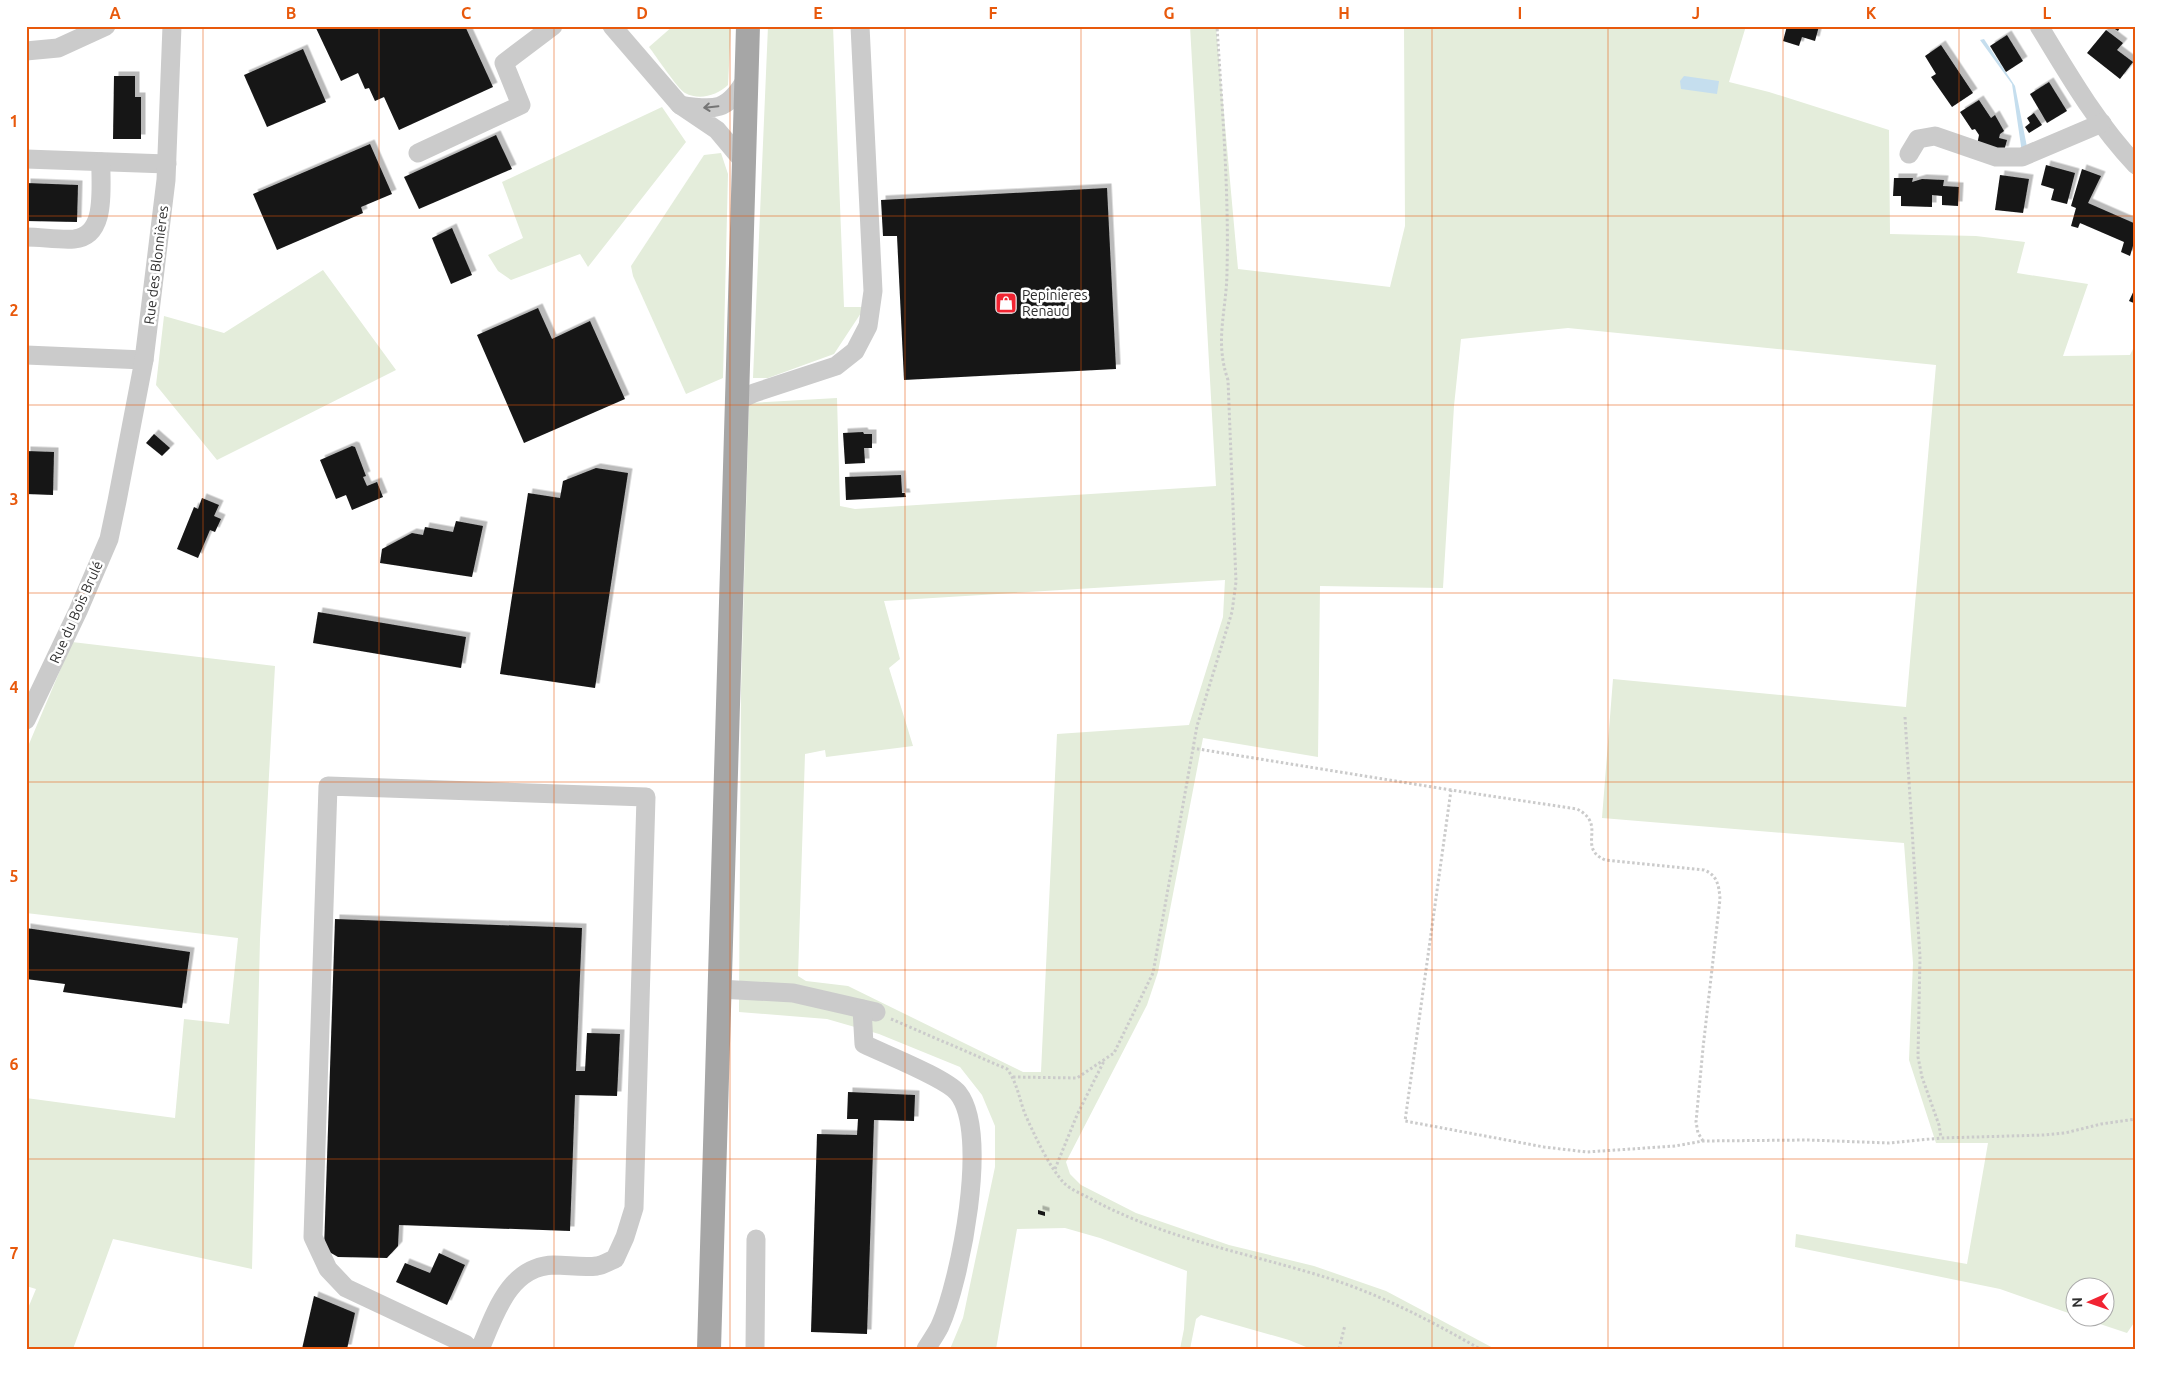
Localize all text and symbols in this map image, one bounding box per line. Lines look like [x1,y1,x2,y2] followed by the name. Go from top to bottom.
[109,4,121,22] text: A
[286,4,296,22] text: B
[461,4,471,22] text: C
[636,4,648,22] text: D
[813,4,823,22] text: E
[989,4,998,22] text: F
[1163,4,1175,22] text: G
[1338,4,1350,22] text: H
[1518,4,1522,22] text: I
[1692,4,1700,22] text: J
[1866,4,1877,22] text: K
[2043,4,2052,22] text: L
[703,102,719,112] one-way arrow
[9,112,19,130] text: 1
[141,205,171,325] street label: Rue des Blonnières
[1022,287,1088,319] place label: Pepinieres Renaud
[994,291,1018,315] shop icon: Pepinieres Renaud
[9,301,19,319] text: 2
[9,490,19,508] text: 3
[46,558,106,666] street label: Rue du Bois Brulé
[9,678,19,696] text: 4
[9,867,19,885] text: 5
[9,1055,19,1073] text: 6
[9,1244,19,1262] text: 7
[2064,1278,2114,1328] north arrow
[2069,1297,2085,1308] text: N

